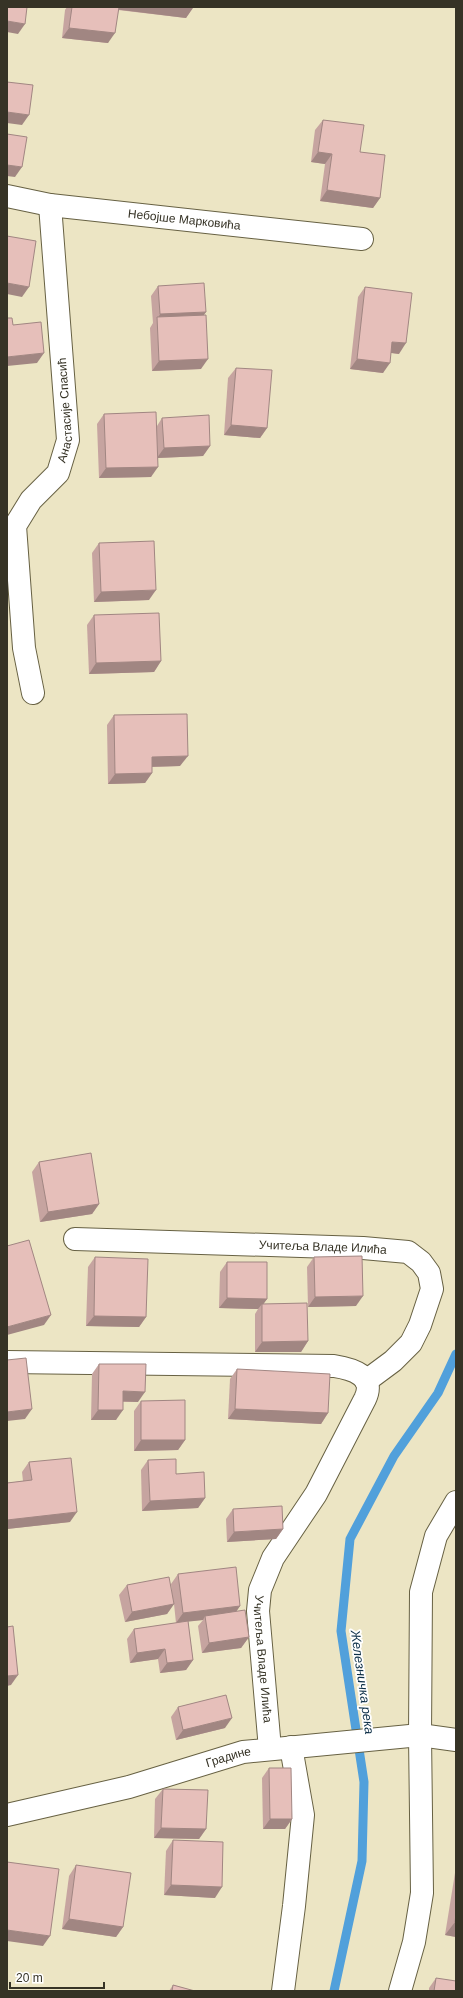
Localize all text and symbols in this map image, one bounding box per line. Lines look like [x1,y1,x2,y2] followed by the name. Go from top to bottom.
[127,207,242,233] street label: Небојше Марковића
[55,357,75,464] street label: Анастасије Спасић
[259,1238,388,1257] street label: Учитеља Владе Илића
[251,1595,275,1724] street label: Учитеља Владе Илића
[348,1628,377,1735] water label: Железничка река
[204,1744,252,1770] street label: Градине
[10,1964,104,1990] scale bar
[16,1971,43,1985] text: 20 m

